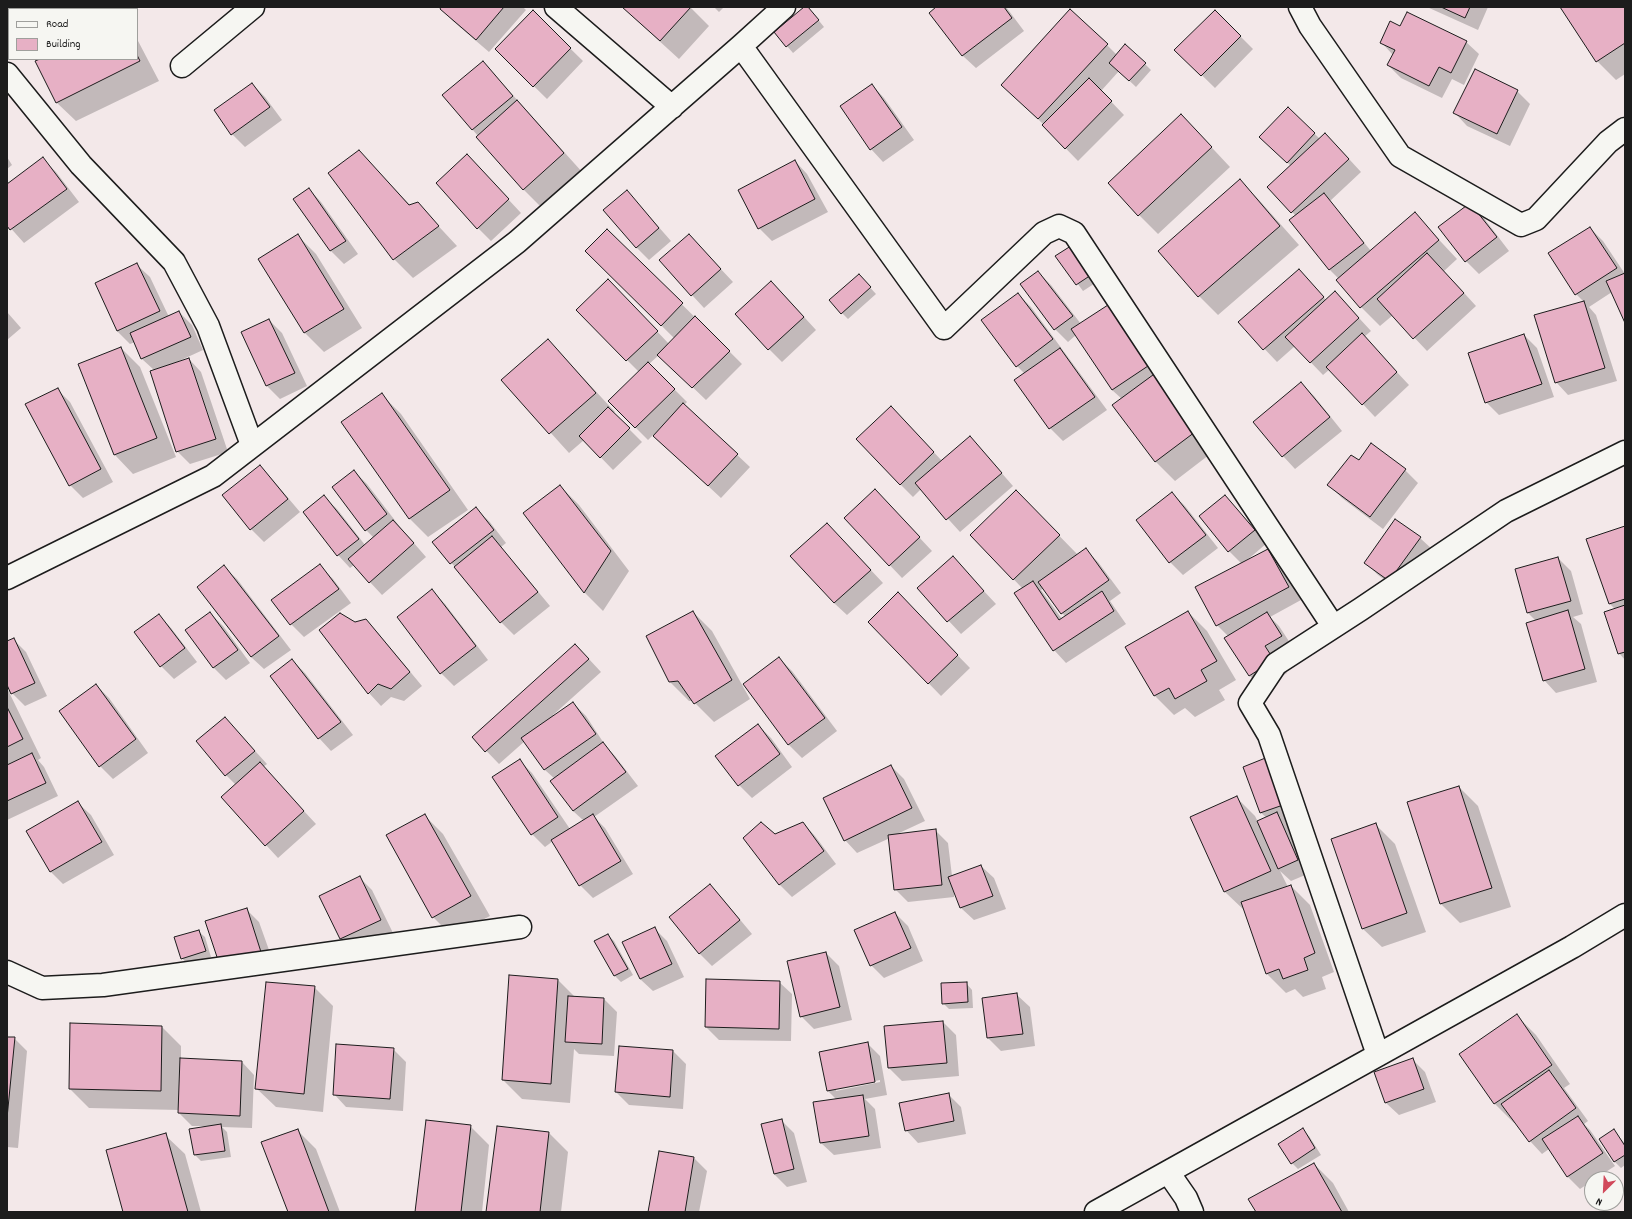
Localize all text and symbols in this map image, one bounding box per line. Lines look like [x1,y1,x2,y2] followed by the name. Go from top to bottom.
[8,8,138,60] legend
[46,16,68,33] text: Road
[46,36,81,53] text: Building
[1584,1171,1624,1211] north arrow
[1594,1193,1605,1209] text: N

